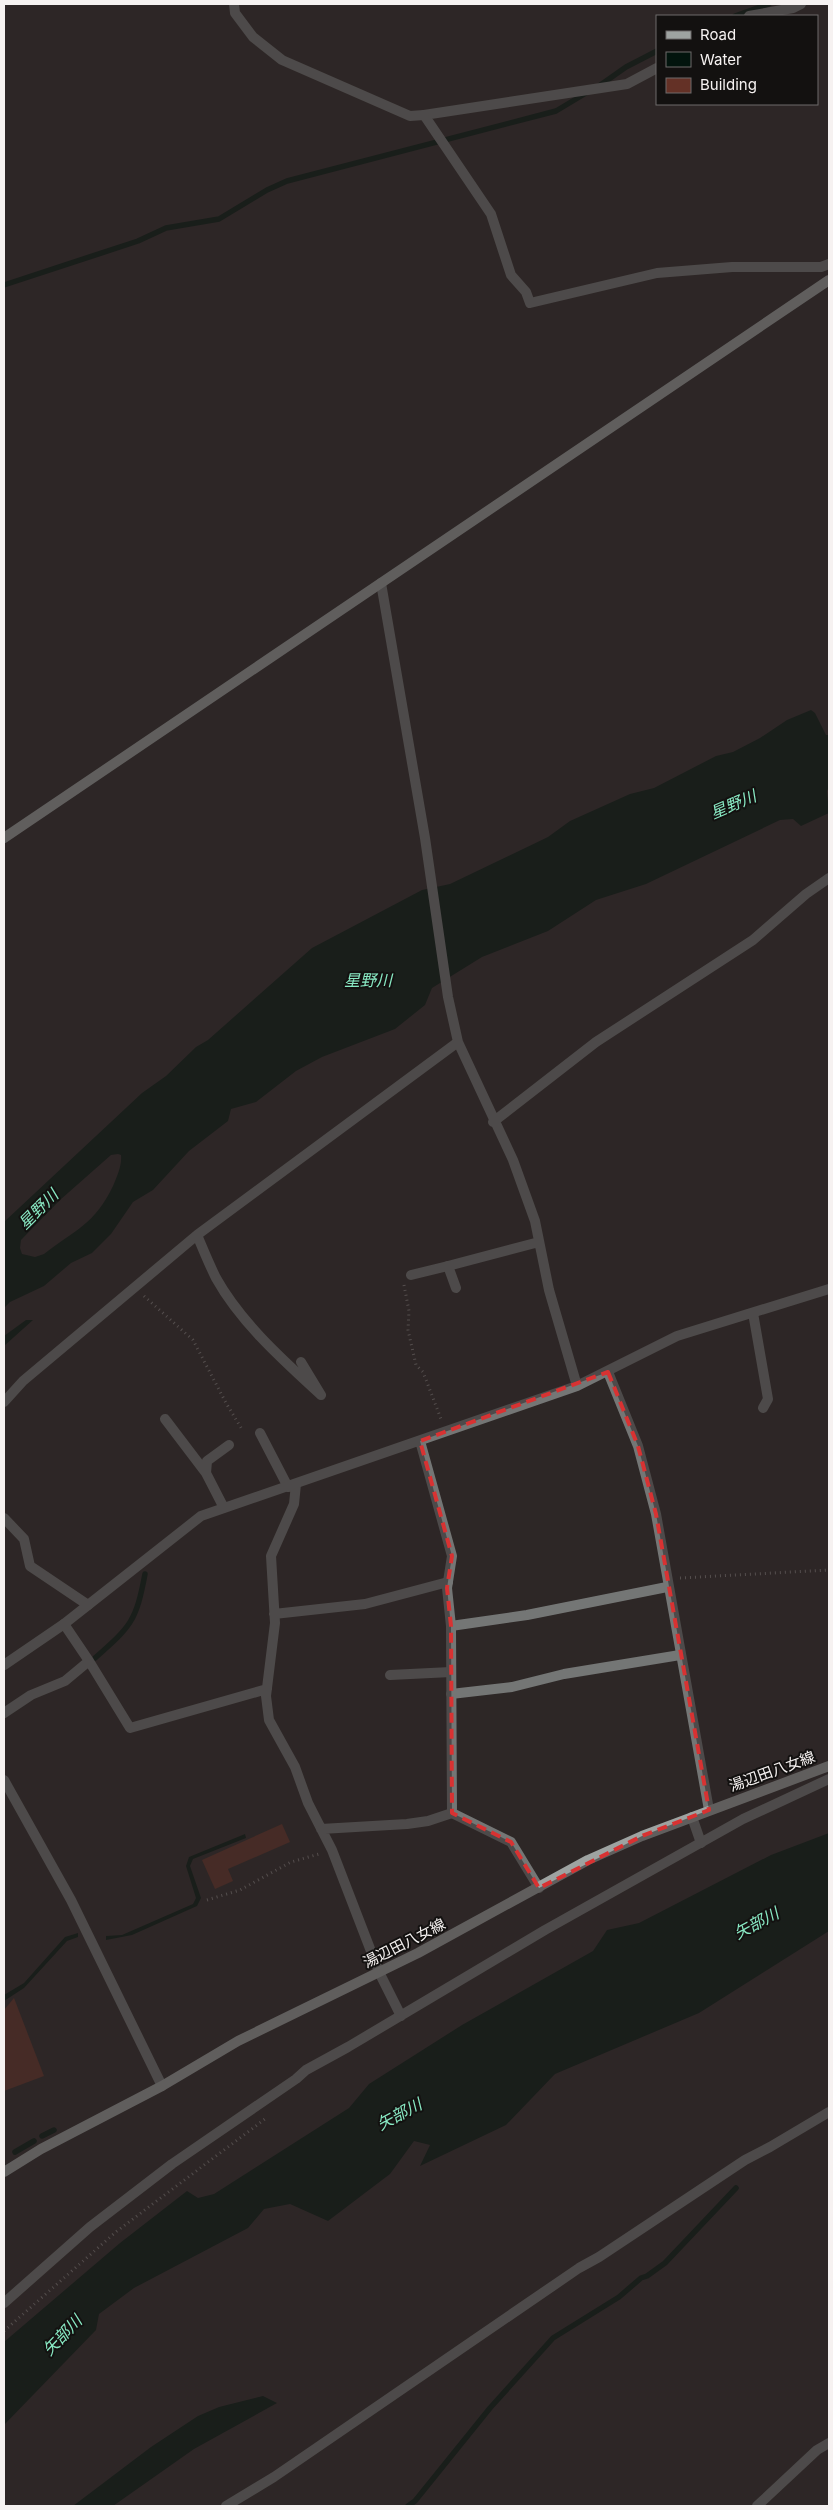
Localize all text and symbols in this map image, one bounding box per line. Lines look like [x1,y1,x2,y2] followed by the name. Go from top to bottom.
[656,15,818,105] legend
[700,25,736,44] text: Road
[700,50,742,69] text: Water
[700,75,757,94] text: Building
[707,785,761,823] water label: 星野川
[344,970,394,990] water label: 星野川
[14,1184,63,1233] water label: 星野川
[726,1747,818,1795] street label: 湯辺田八女線
[730,1902,784,1943] water label: 矢部川
[360,1914,448,1972] street label: 湯辺田八女線
[373,2093,427,2134] water label: 矢部川
[38,2309,87,2359] water label: 矢部川

